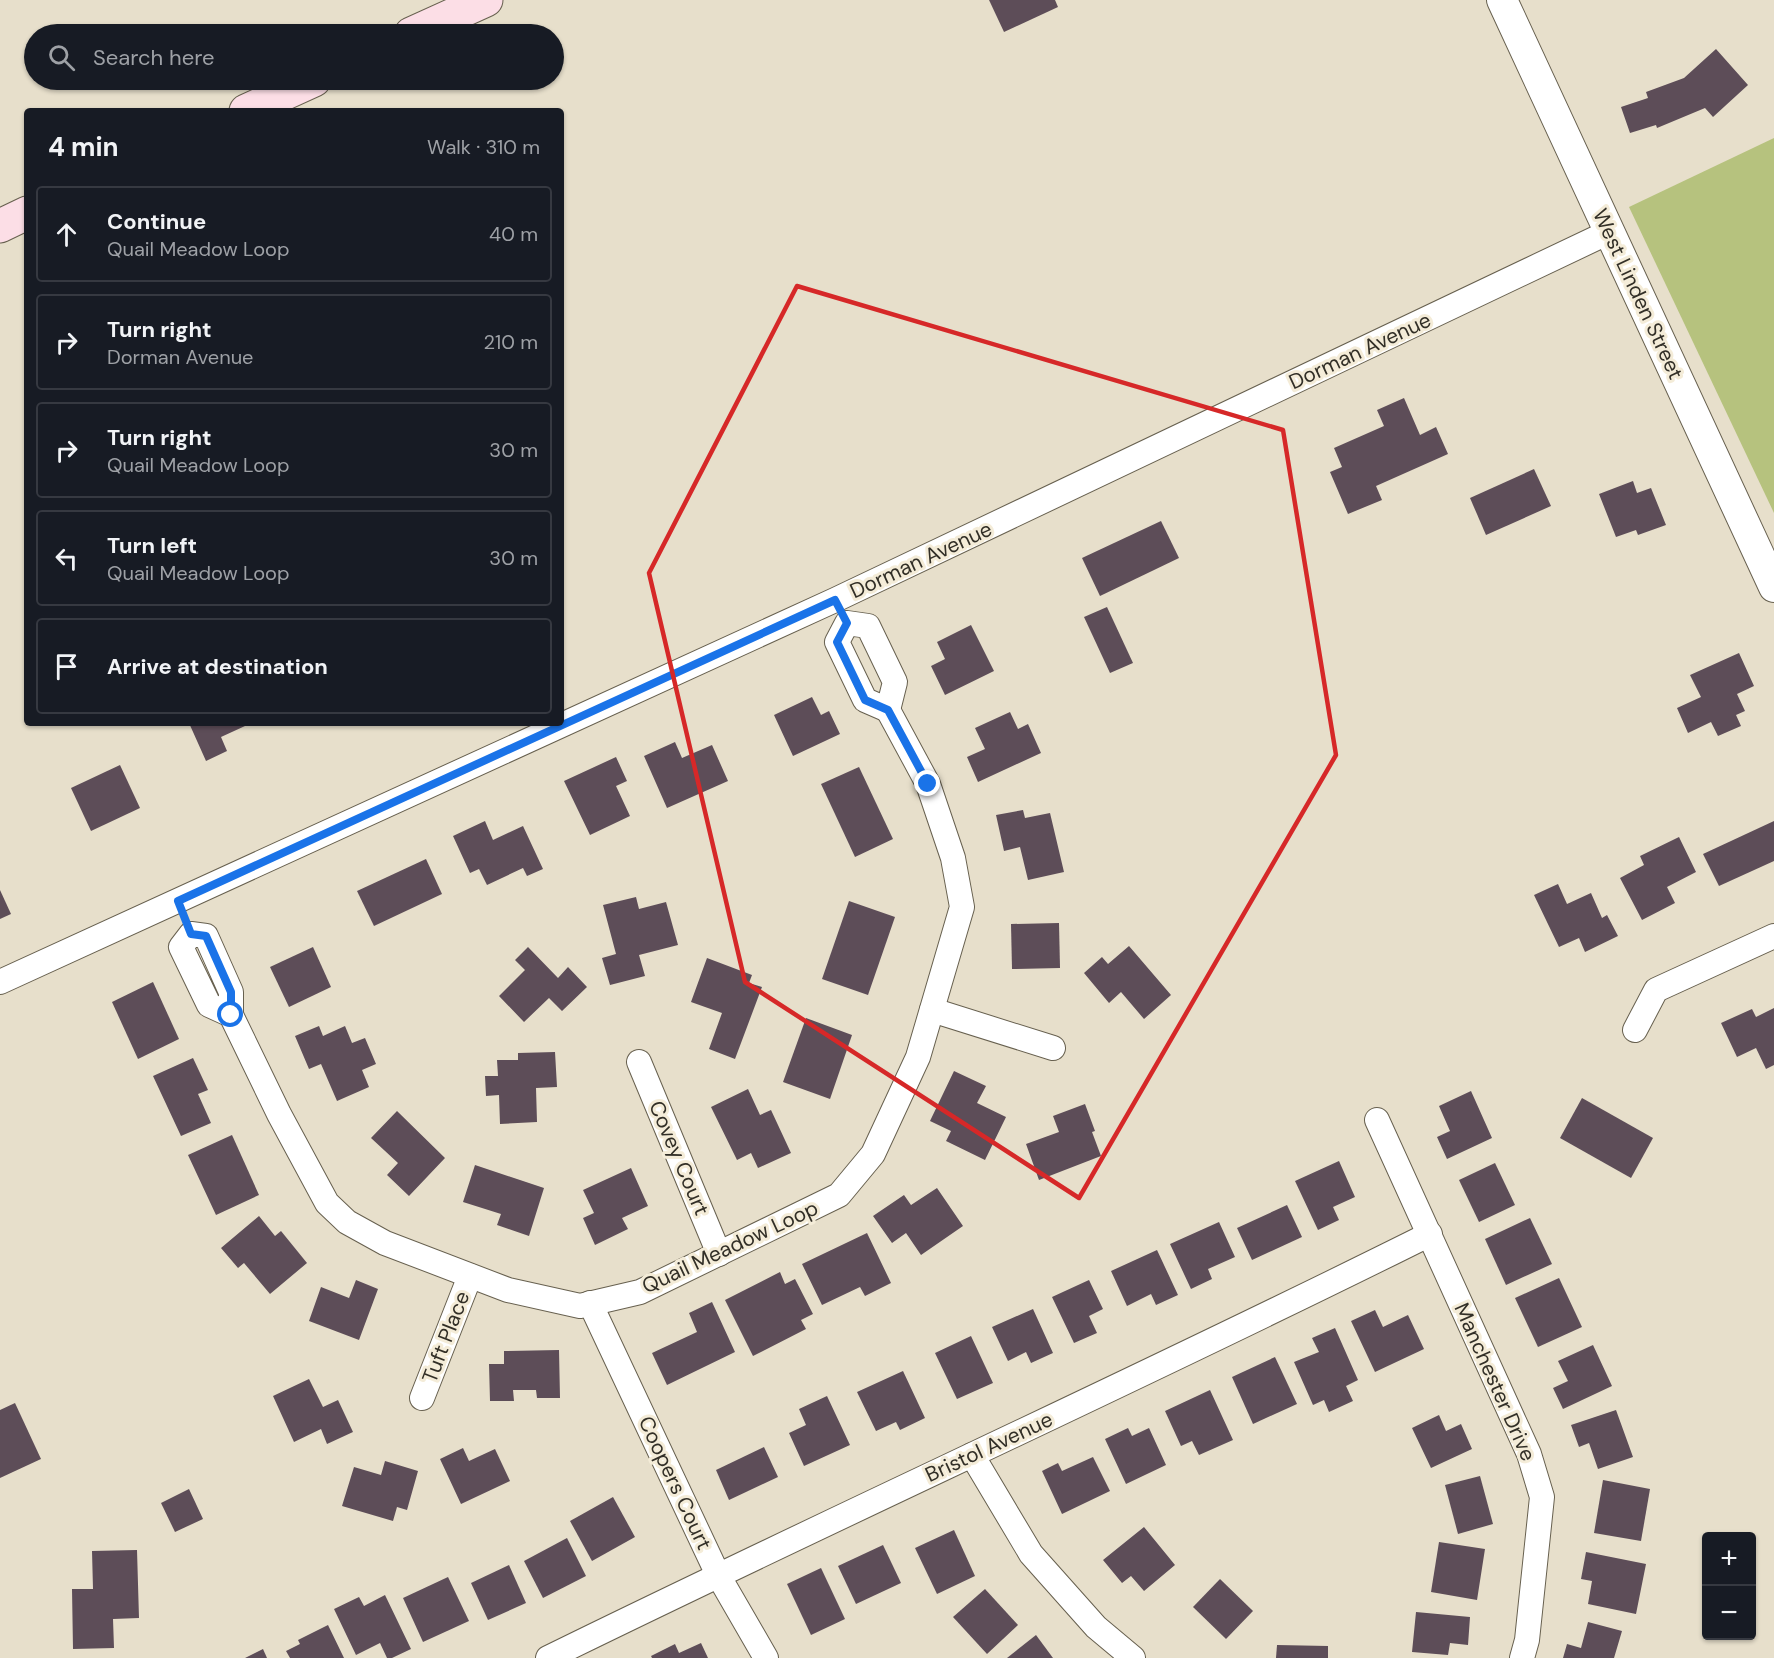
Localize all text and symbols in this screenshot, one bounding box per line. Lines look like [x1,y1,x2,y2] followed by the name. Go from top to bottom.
[24,24,564,90] search box
[45,41,78,74] icon: search
[93,43,214,72] text: Search here
[48,130,119,164] text: 4 min
[427,134,540,160] text: Walk · 310 m
[1586,204,1690,384] street label: West Linden Street
[107,207,206,236] text: Continue
[50,218,83,251] icon: ahead
[489,221,538,247] text: 40 m
[107,236,289,262] text: Quail Meadow Loop
[1284,306,1436,396] street label: Dorman Avenue
[107,315,212,344] text: Turn right
[50,326,83,359] icon: right
[483,329,538,355] text: 210 m
[107,344,253,370] text: Dorman Avenue
[107,423,212,452] text: Turn right
[50,434,83,467] icon: right
[489,437,538,463] text: 30 m
[107,452,289,478] text: Quail Meadow Loop
[845,515,997,605] street label: Dorman Avenue
[107,531,197,560] text: Turn left
[50,542,83,575] icon: left
[489,545,538,571] text: 30 m
[107,560,289,586] text: Quail Meadow Loop
[50,650,83,683] icon: arrive
[107,652,328,681] text: Arrive at destination
[914,770,940,796] route end
[217,1001,243,1027] route start
[642,1096,716,1220] street label: Covey Court
[637,1194,823,1300] street label: Quail Meadow Loop
[416,1287,476,1387] street label: Tuft Place
[1448,1299,1542,1465] street label: Manchester Drive
[921,1405,1057,1489] street label: Bristol Avenue
[632,1412,718,1554] street label: Coopers Court
[1702,1532,1756,1640] map controls
[1702,1532,1756,1586] button: +
[1702,1586,1756,1640] button: −

